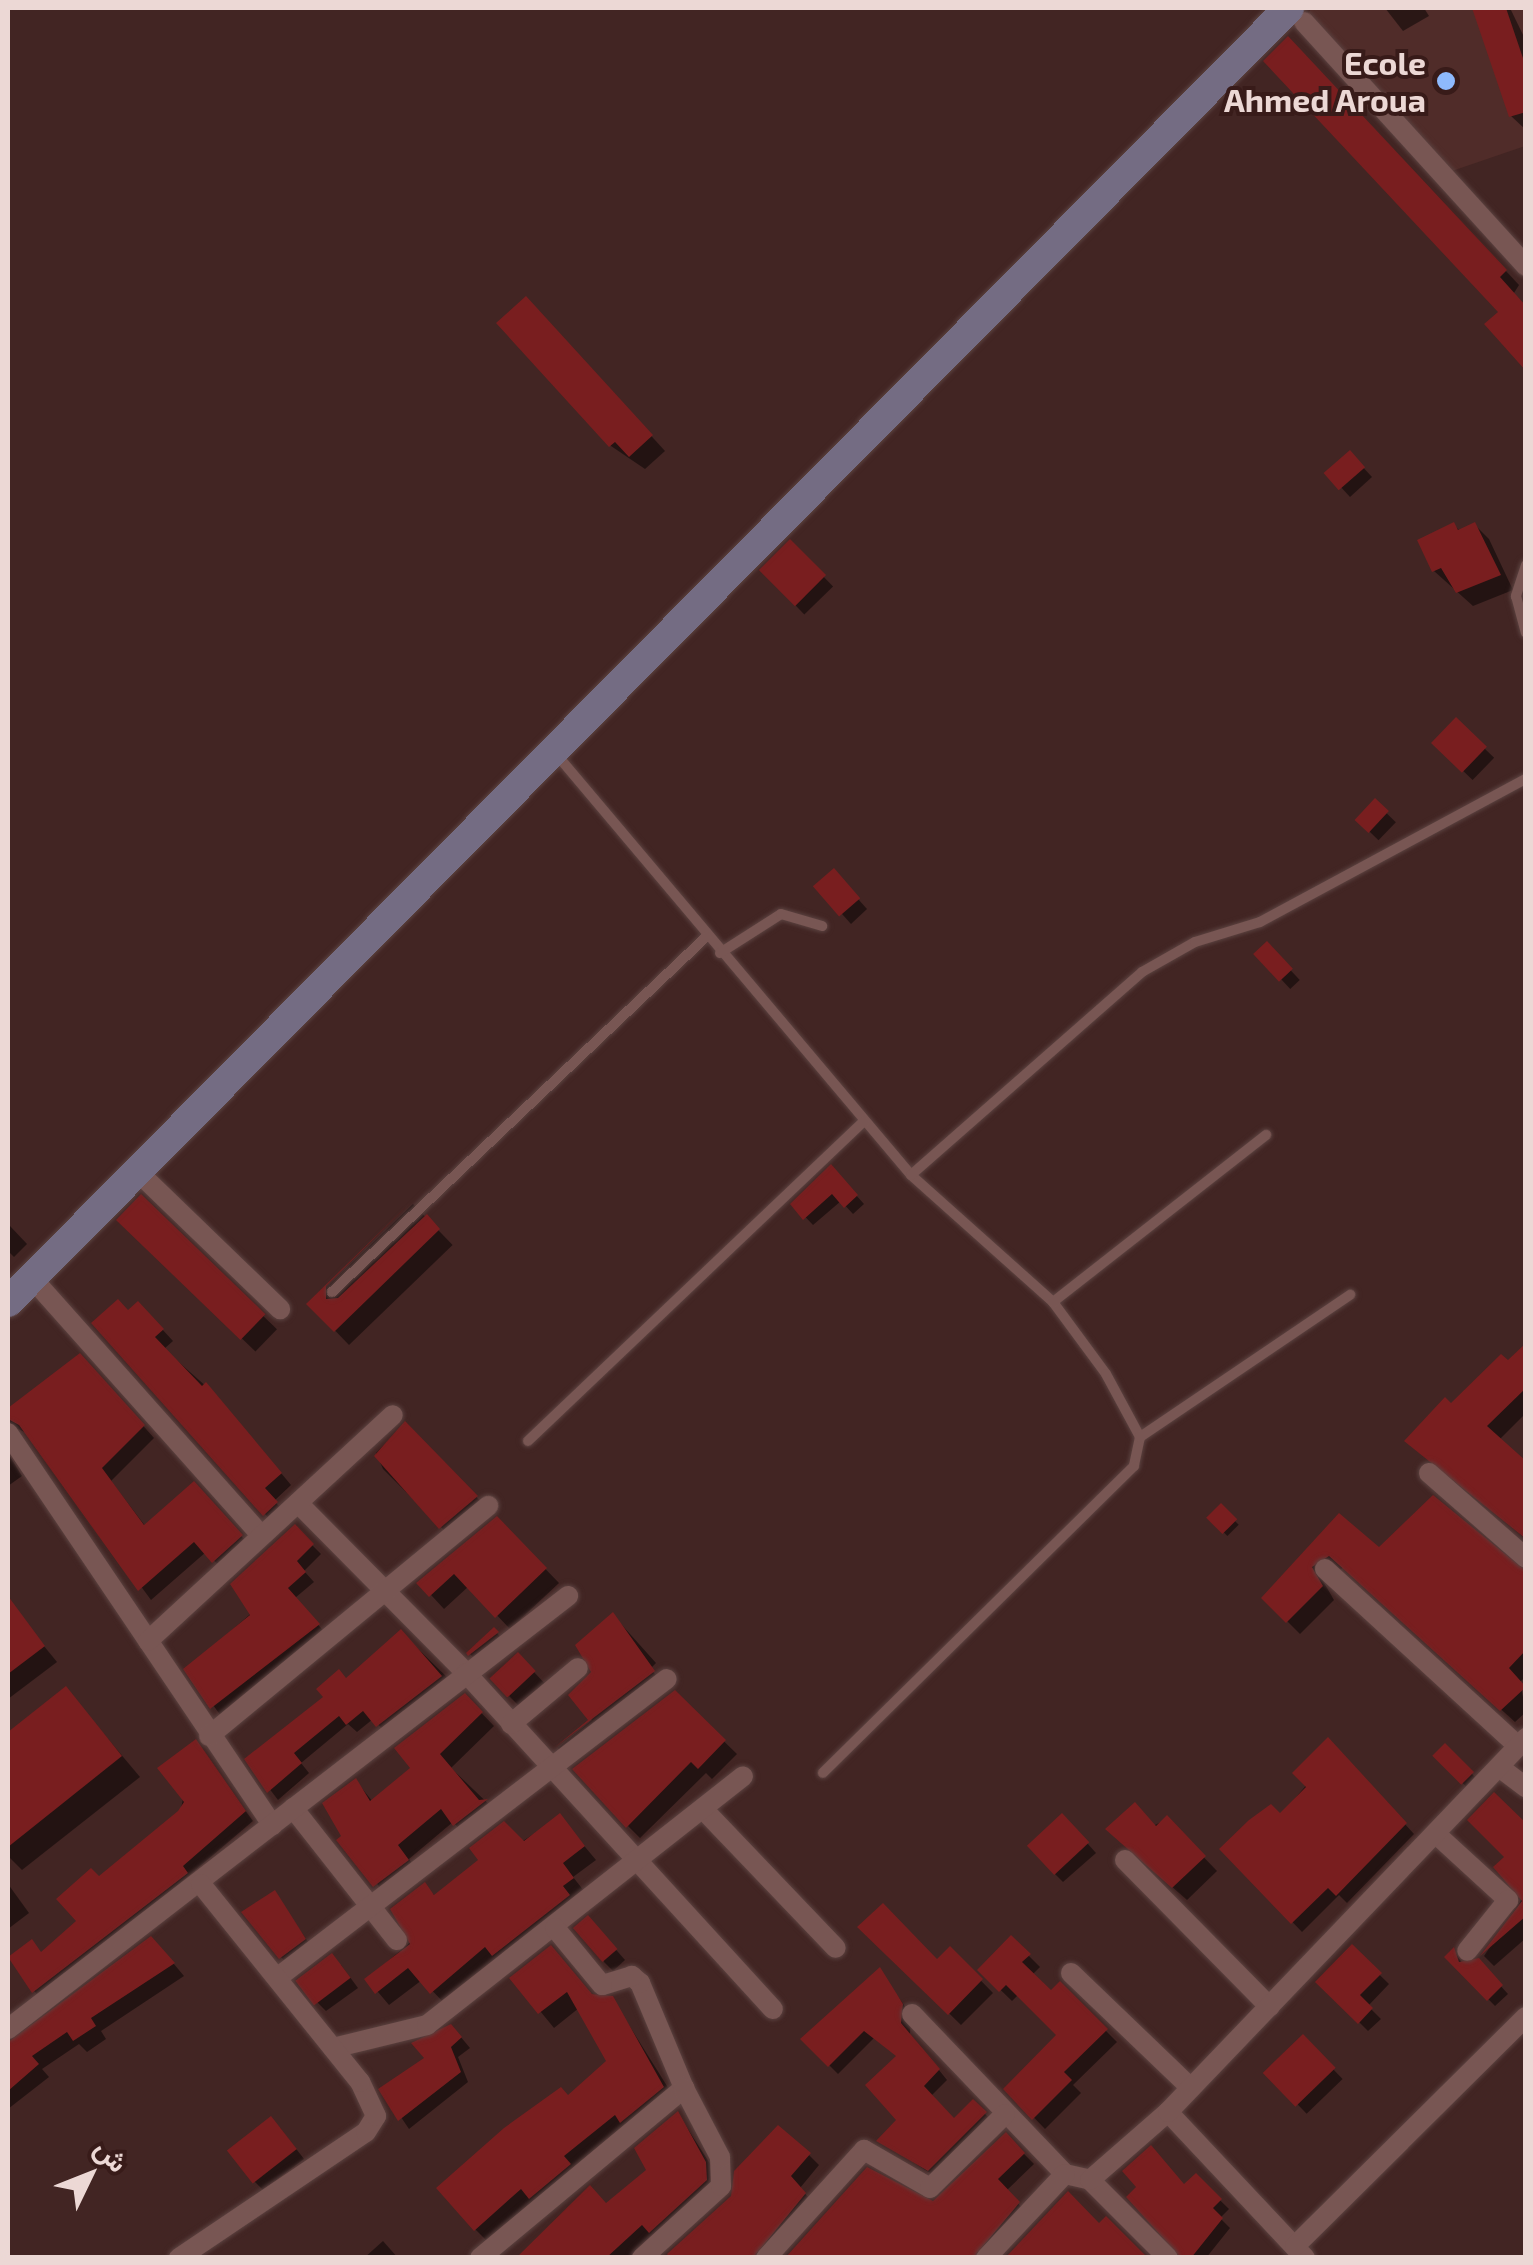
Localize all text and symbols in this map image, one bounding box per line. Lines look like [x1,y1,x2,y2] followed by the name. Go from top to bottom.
[1223,44,1426,119] place label: Ecole Ahmed Aroua
[1435,70,1457,92] marker: Ecole Ahmed Aroua
[40,2125,140,2225] north arrow
[88,2131,136,2178] text: ش

